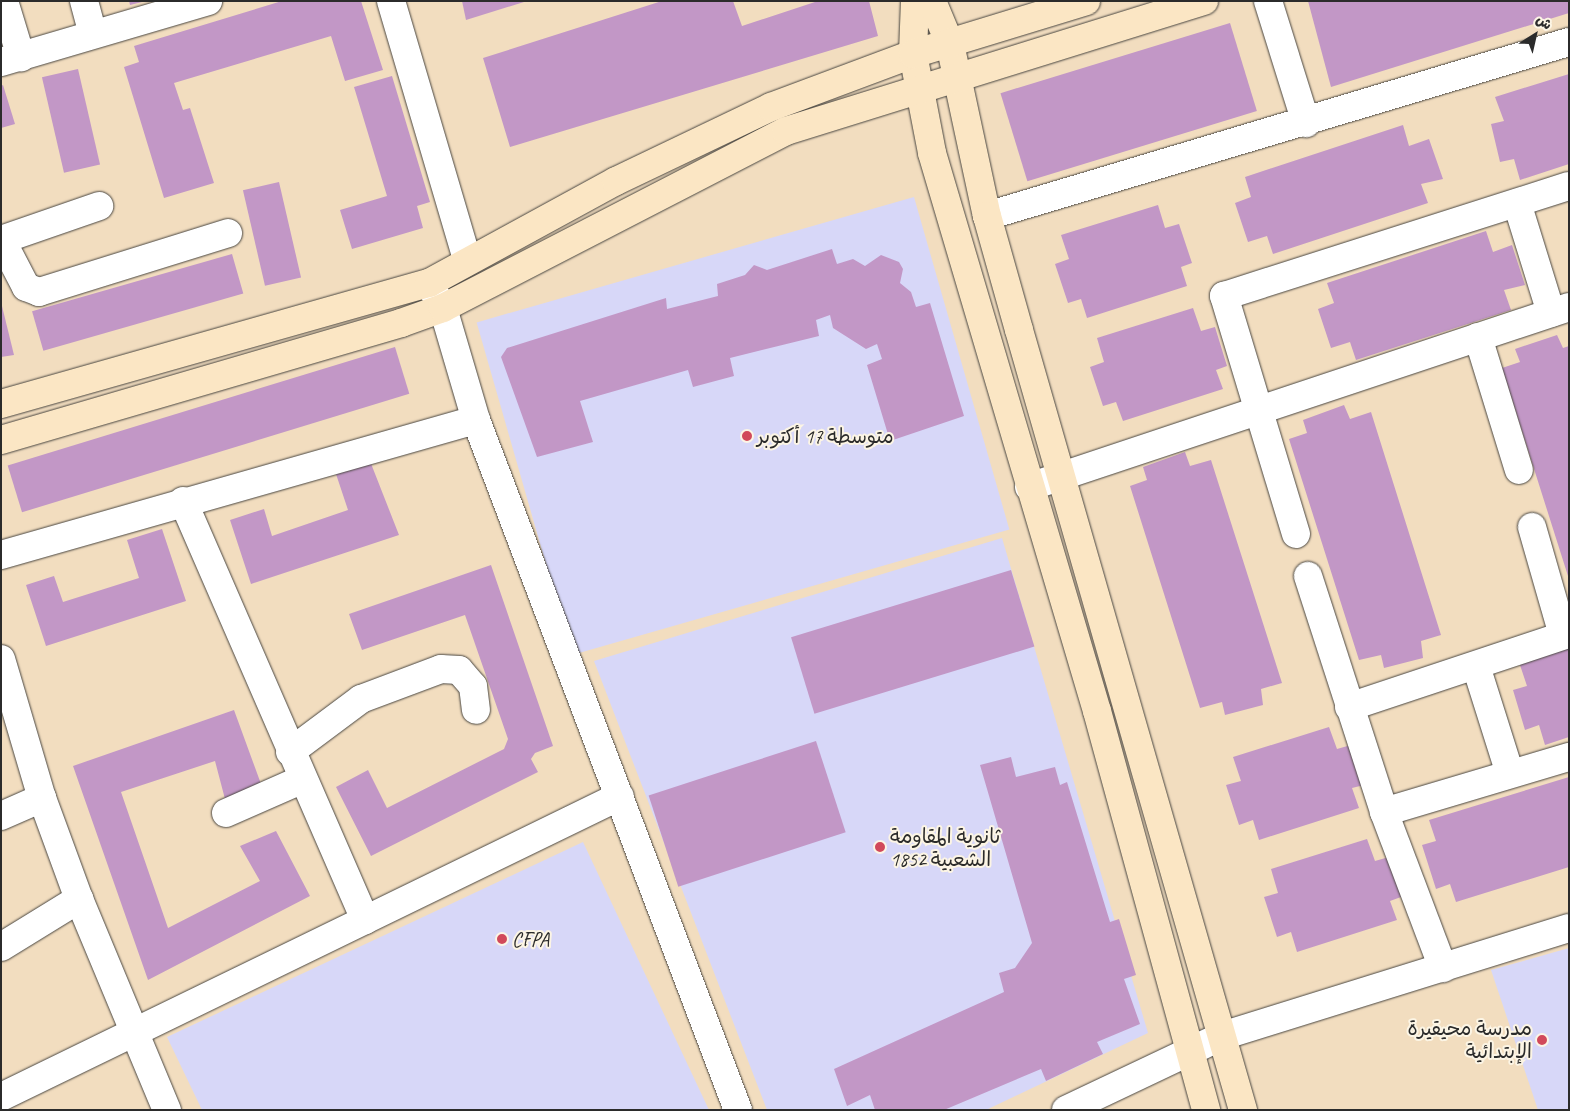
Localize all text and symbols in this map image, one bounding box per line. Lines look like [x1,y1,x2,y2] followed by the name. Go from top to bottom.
[1510,10,1560,60] north arrow
[1533,11,1555,34] text: ش
[757,424,894,448] place label: متوسطة 17 أكتوبر
[741,430,753,442] marker: متوسطة 17 أكتوبر
[890,824,1000,871] place label: ثانوية المقاومة الشعبية 1852
[874,841,886,853] marker: ثانوية المقاومة الشعبية 1852
[512,927,549,951] place label: CFPA
[496,933,508,945] marker: CFPA
[1408,1016,1532,1063] place label: مدرسة محيقيرة الإبتدائية
[1536,1034,1548,1046] marker: مدرسة محيقيرة الإبتدائية

